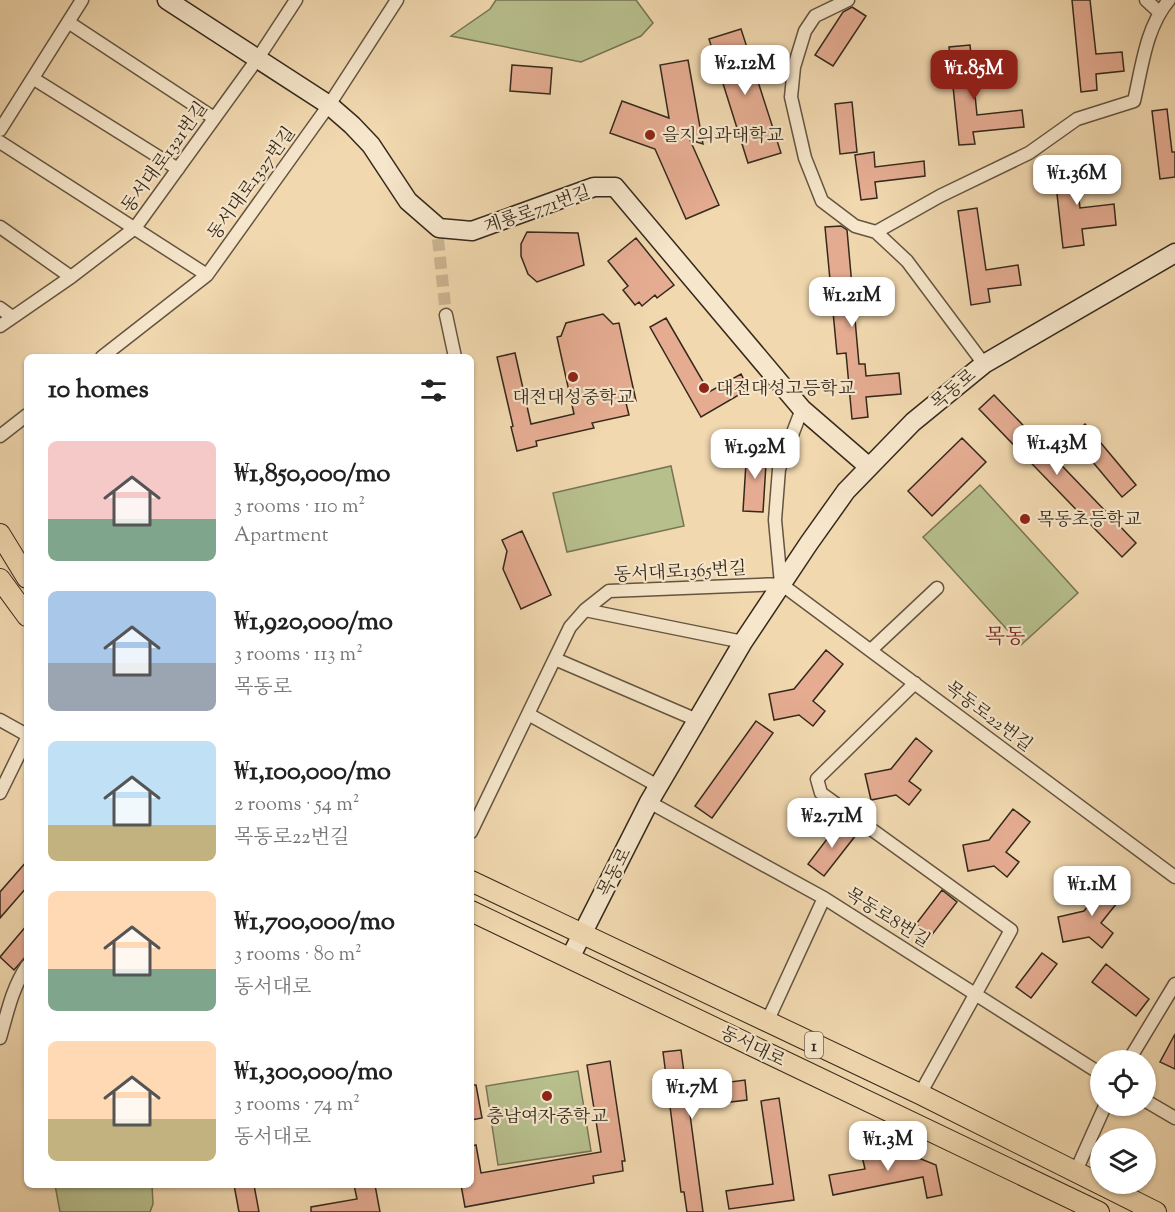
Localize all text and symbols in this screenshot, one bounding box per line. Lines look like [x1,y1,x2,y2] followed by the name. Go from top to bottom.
[696,45,794,96] pin: ₩2.12M
[715,50,775,79] text: ₩2.12M
[925,50,1023,101] pin: ₩1.85M
[945,55,1003,84] text: ₩1.85M
[116,97,215,219] street label: 동서대로1321번길
[202,122,303,246] street label: 동서대로1327번길
[662,124,784,150] place label: 을지의과대학교
[643,128,657,142] marker: 을지의과대학교
[1028,155,1126,206] pin: ₩1.36M
[1047,160,1107,189] text: ₩1.36M
[481,181,594,241] street label: 계룡로771번길
[803,277,901,328] pin: ₩1.21M
[823,282,881,311] text: ₩1.21M
[926,364,983,417] street label: 목동로
[566,370,580,384] marker: 대전대성중학교
[48,372,149,409] text: 10 homes
[417,374,450,407] icon: filters
[716,377,856,403] place label: 대전대성고등학교
[697,381,711,395] marker: 대전대성고등학교
[512,386,634,412] place label: 대전대성중학교
[1008,425,1106,476] pin: ₩1.43M
[706,429,804,480] pin: ₩1.92M
[1027,430,1087,459] text: ₩1.43M
[725,434,785,463] text: ₩1.92M
[234,456,391,493] text: ₩1,850,000/mo
[96,465,168,537] icon: home
[234,493,365,522] text: 3 rooms · 110 m²
[1037,508,1142,534] place label: 목동초등학교
[1018,512,1032,526] marker: 목동초등학교
[234,522,329,551] text: Apartment
[613,557,747,589] street label: 동서대로1365번길
[234,604,393,641] text: ₩1,920,000/mo
[96,615,168,687] icon: home
[985,623,1025,653] district label: 목동
[234,641,363,670] text: 3 rooms · 113 m²
[234,674,292,703] text: 목동로
[939,676,1037,759] street label: 목동로22번길
[234,754,391,791] text: ₩1,100,000/mo
[96,765,168,837] icon: home
[234,791,359,820] text: 2 rooms · 54 m²
[783,798,881,849] pin: ₩2.71M
[801,803,863,832] text: ₩2.71M
[234,824,349,853] text: 목동로22번길
[592,844,639,902] street label: 목동로
[1050,866,1134,917] pin: ₩1.1M
[1068,871,1116,900] text: ₩1.1M
[839,882,935,955] street label: 목동로8번길
[234,904,395,941] text: ₩1,700,000/mo
[96,915,168,987] icon: home
[234,941,362,970] text: 3 rooms · 80 m²
[234,974,311,1003] text: 동서대로
[715,1021,789,1075] street label: 동서대로
[805,1032,823,1058] road number: 1
[1090,1050,1156,1194] map controls
[1090,1050,1156,1116] button: locate
[234,1054,393,1091] text: ₩1,300,000/mo
[96,1065,168,1137] icon: home
[650,1069,734,1120] pin: ₩1.7M
[666,1074,718,1103] text: ₩1.7M
[540,1089,554,1103] marker: 충남여자중학교
[234,1091,360,1120] text: 3 rooms · 74 m²
[486,1105,608,1131] place label: 충남여자중학교
[846,1121,930,1172] pin: ₩1.3M
[234,1124,311,1153] text: 동서대로
[863,1126,913,1155] text: ₩1.3M
[1090,1128,1156,1194] button: layers

